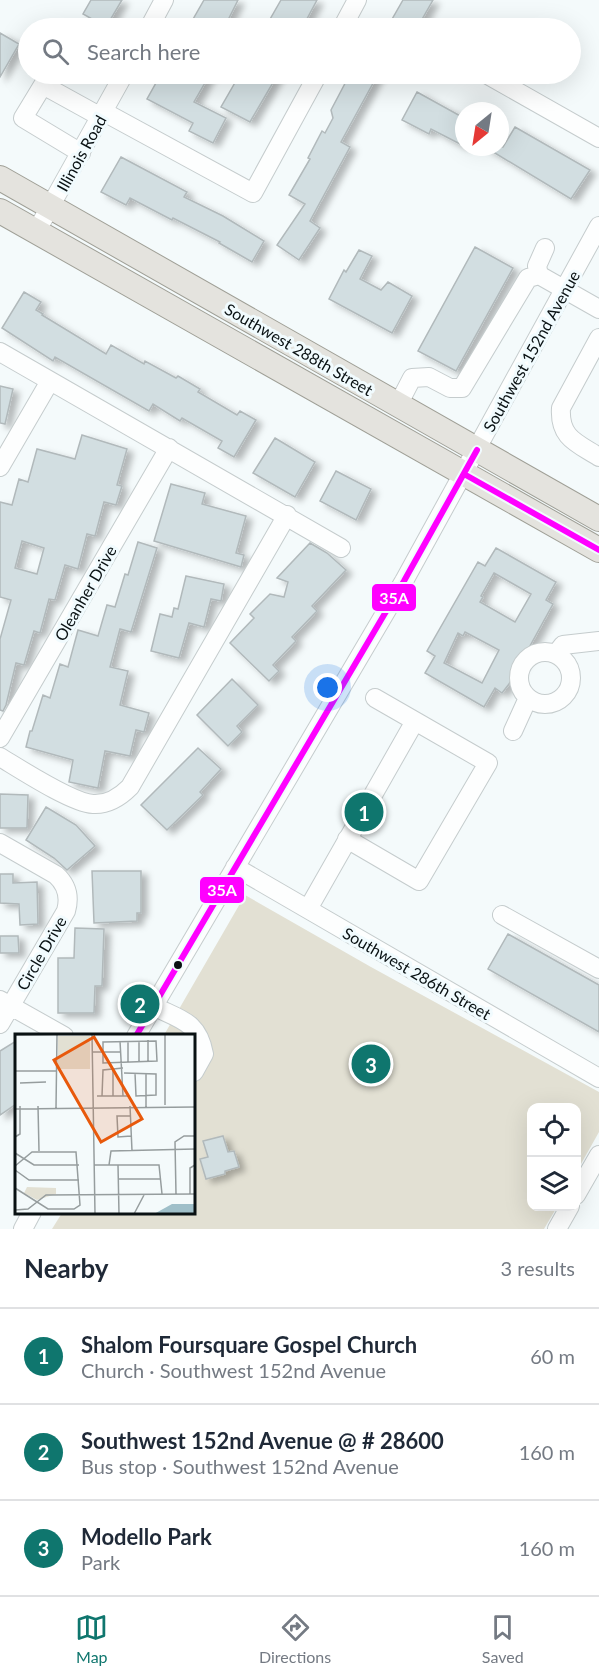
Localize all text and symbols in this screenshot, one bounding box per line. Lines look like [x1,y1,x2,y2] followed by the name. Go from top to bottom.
[18,18,581,84] search box
[39,35,72,68] icon: search
[87,38,200,65] text: Search here
[455,102,509,156] north arrow
[52,112,110,194] street label: Illinois Road
[479,267,583,435] street label: Southwest 152nd Avenue
[222,299,377,399] street label: Southwest 288th Street
[50,542,120,644] street label: Oleanher Drive
[371,583,417,612] line badge: 35A
[379,588,410,607] text: 35A
[313,673,342,702] your location
[344,790,384,834] pin: 1
[199,876,245,904] line badge: 35A
[207,880,238,899] text: 35A
[12,913,70,993] street label: Circle Drive
[340,923,495,1023] street label: Southwest 286th Street
[172,959,184,971] unlabelled marker
[120,982,160,1026] pin: 2
[15,1034,195,1214] inset map
[352,1042,391,1086] pin: 3
[527,1103,581,1211] map controls
[527,1103,581,1157] button: locate
[527,1157,581,1211] button: layers
[24,1252,109,1284] text: Nearby
[500,1256,575,1280] text: 3 results
[81,1331,417,1358] text: Shalom Foursquare Gospel Church
[38,1344,49,1368] text: 1
[530,1344,575,1368] text: 60 m
[81,1358,386,1382] text: Church · Southwest 152nd Avenue
[81,1427,444,1454] text: Southwest 152nd Avenue @ # 28600
[38,1440,49,1464] text: 2
[519,1440,575,1464] text: 160 m
[81,1454,399,1478] text: Bus stop · Southwest 152nd Avenue
[81,1523,212,1550] text: Modello Park
[38,1536,49,1560] text: 3
[519,1536,575,1560] text: 160 m
[81,1550,120,1574] text: Park
[75,1611,108,1666] tab: Map
[259,1611,331,1666] tab: Directions
[482,1611,524,1666] tab: Saved

